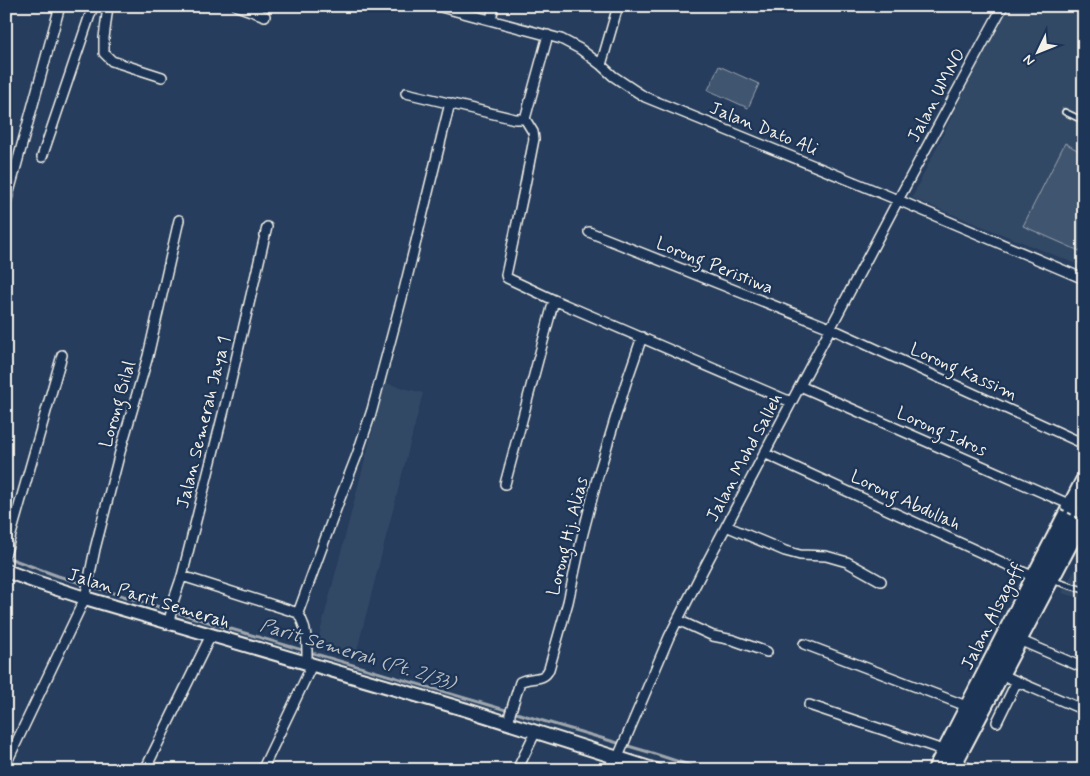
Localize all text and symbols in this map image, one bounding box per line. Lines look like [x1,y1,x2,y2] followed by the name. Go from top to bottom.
[1012,28,1062,78] north arrow
[902,44,972,147] street label: Jalan UMNO
[1019,51,1039,70] text: N
[706,96,821,162] street label: Jalan Dato Ali
[652,232,777,302] street label: Lorong Peristiwa
[171,333,237,511] street label: Jalan Semerah Jaya 1
[905,338,1021,408] street label: Lorong Kassim
[94,358,144,451] street label: Lorong Bilal
[701,389,789,526] street label: Jalan Mohd Salleh
[892,401,991,464] street label: Lorong Idros
[846,465,965,539] street label: Lorong Abdullah
[542,474,596,599] street label: Lorong Hj. Alias
[956,559,1031,675] street label: Jalan Alsagoff
[65,563,233,635] street label: Jalan Parit Semerah
[257,613,460,697] water label: Parit Semerah (Pt. 2/33)

